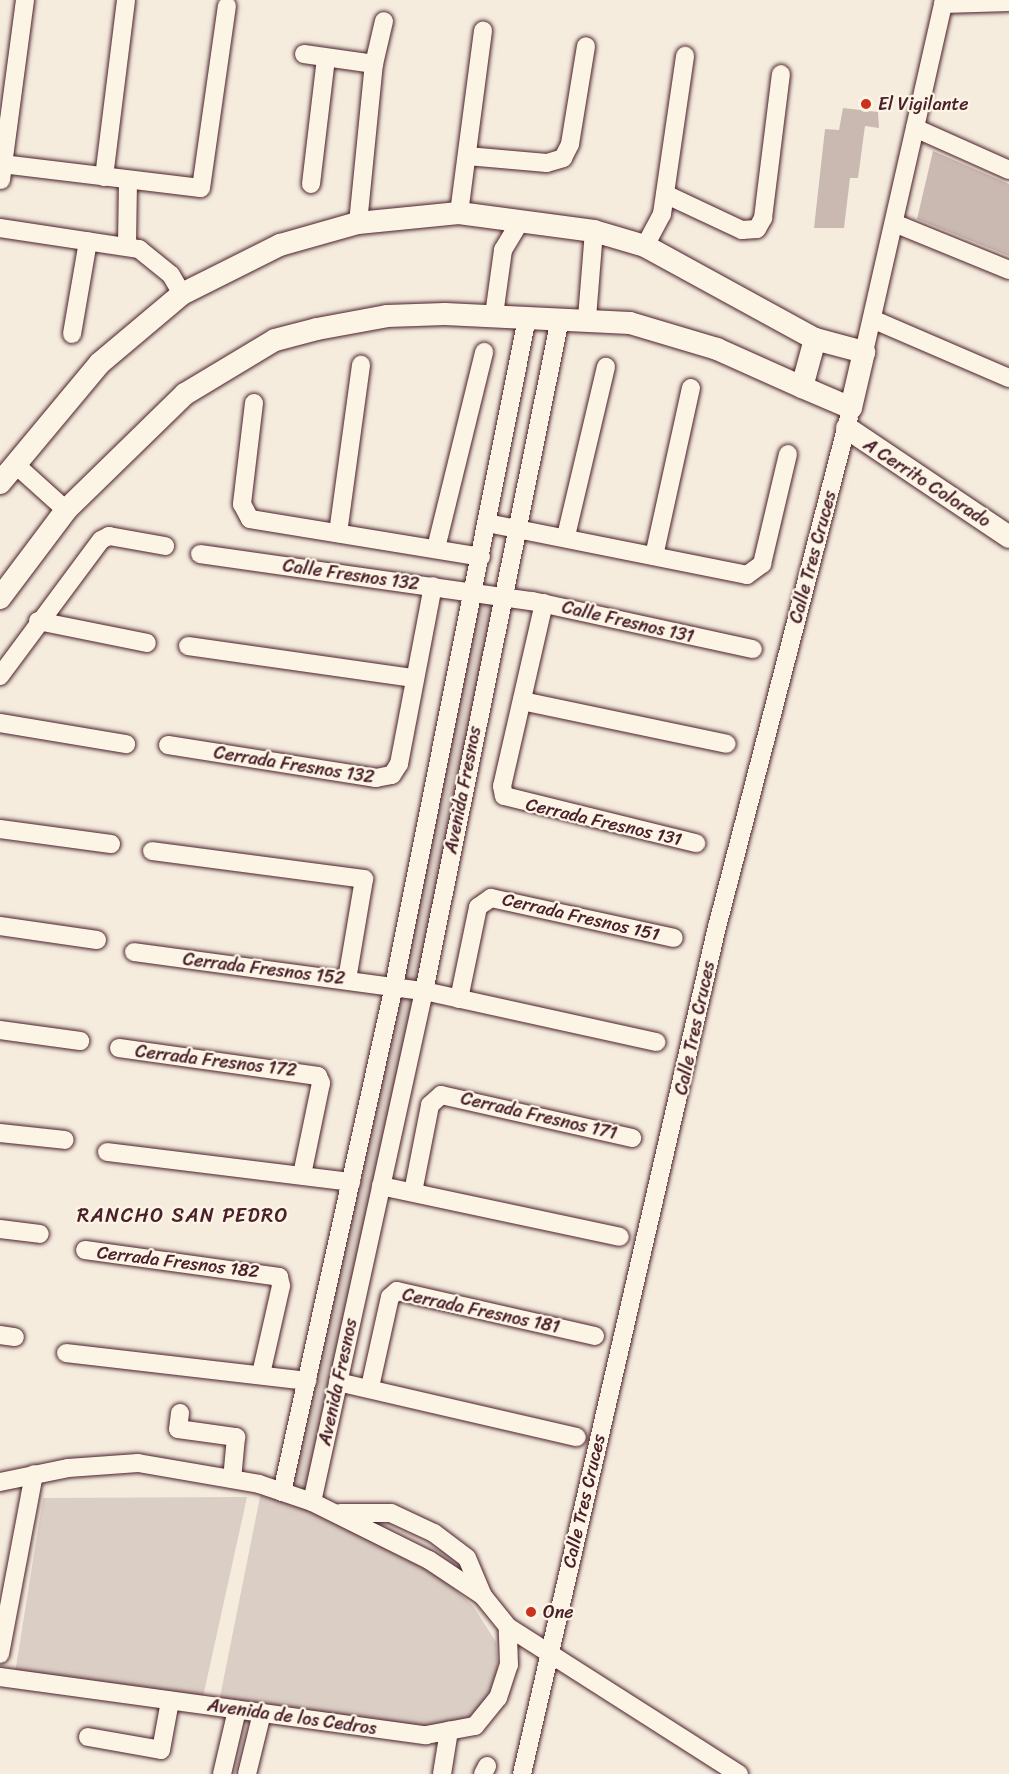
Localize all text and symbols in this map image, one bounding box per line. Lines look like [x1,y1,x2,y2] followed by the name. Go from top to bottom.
[878,93,969,115] place label: El Vigilante
[859,97,873,111] marker: El Vigilante
[859,434,995,532] street label: A Cerrito Colorado
[785,488,841,626] street label: Calle Tres Cruces
[281,555,421,595] street label: Calle Fresnos 132
[559,596,697,648] street label: Calle Fresnos 131
[440,725,486,855] street label: Avenida Fresnos
[212,742,376,788] street label: Cerrada Fresnos 132
[524,794,684,850] street label: Cerrada Fresnos 131
[500,888,662,946] street label: Cerrada Fresnos 151
[182,948,346,990] street label: Cerrada Fresnos 152
[670,959,720,1097] street label: Calle Tres Cruces
[134,1040,298,1082] street label: Cerrada Fresnos 172
[459,1088,619,1144] street label: Cerrada Fresnos 171
[77,1203,289,1227] district label: RANCHO SAN PEDRO
[96,1241,260,1283] street label: Cerrada Fresnos 182
[400,1284,562,1338] street label: Cerrada Fresnos 181
[314,1317,362,1447] street label: Avenida Fresnos
[558,1432,610,1570] street label: Calle Tres Cruces
[543,1601,574,1623] place label: One
[524,1605,538,1619] marker: One
[205,1694,379,1740] street label: Avenida de los Cedros

